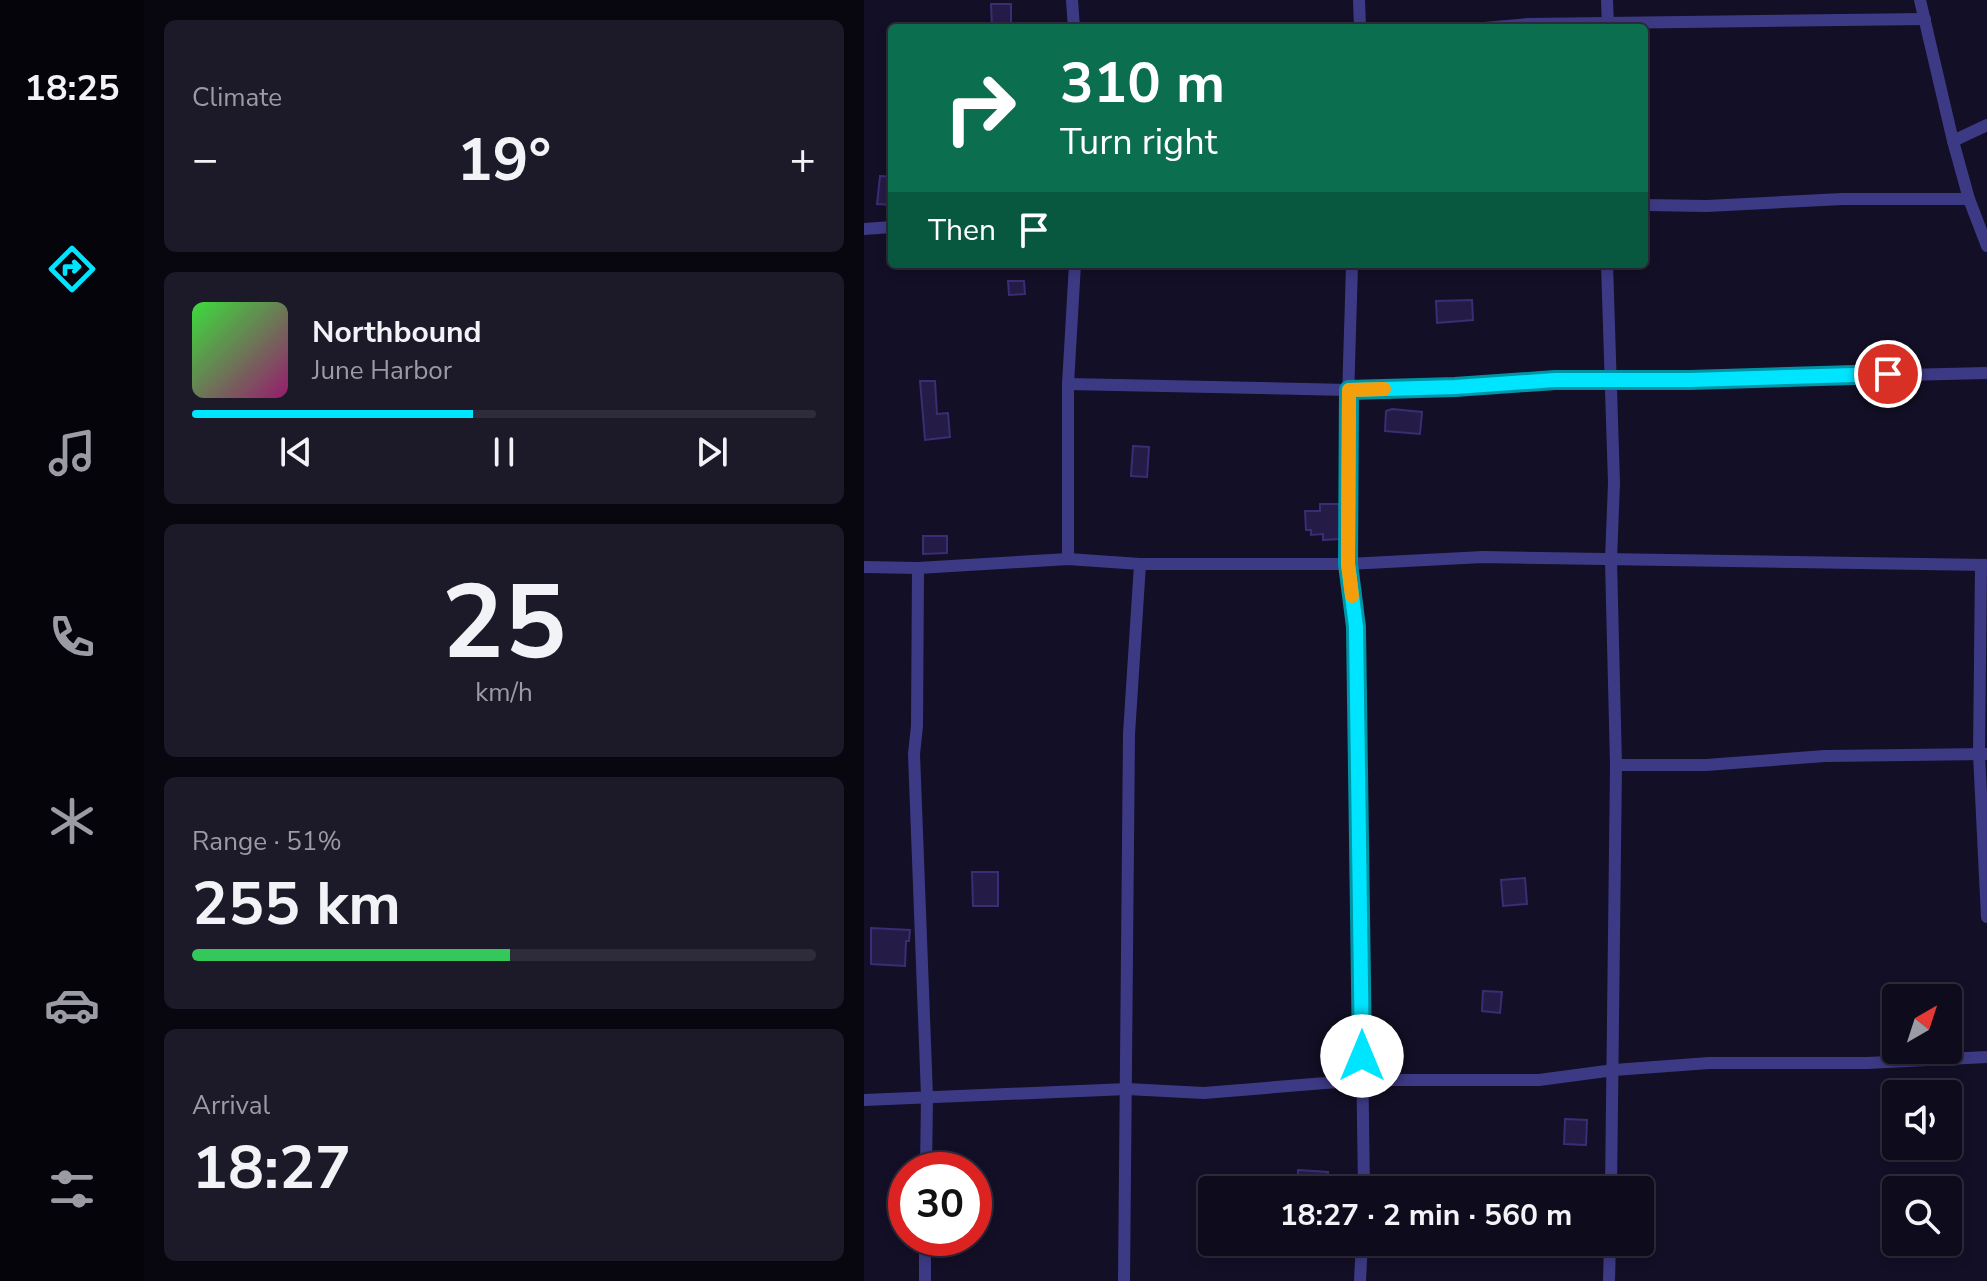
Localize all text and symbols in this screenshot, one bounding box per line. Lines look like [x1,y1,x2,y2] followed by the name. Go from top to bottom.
[1060,45,1225,122] text: 310 m
[928,56,1032,160] icon: right
[24,64,120,113] text: 18:25
[192,80,282,115] text: Climate
[1060,118,1217,167] text: Turn right
[457,119,551,201] text: 19°
[192,130,218,190] text: −
[790,130,816,190] text: +
[1012,208,1056,252] icon: arrive
[928,210,996,251] text: Then
[44,241,100,297] icon: directions
[312,312,482,353] text: Northbound
[1854,340,1922,408] pin
[1866,352,1910,396] icon: arrive
[312,353,452,388] text: June Harbor
[44,425,100,481] icon: music
[274,430,318,474] icon: previous
[482,430,526,474] icon: pause
[690,430,734,474] icon: next
[442,552,566,694] text: 25
[44,609,100,665] icon: phone
[475,675,533,710] text: km/h
[44,793,100,849] icon: climate
[192,824,342,859] text: Range · 51%
[192,863,401,945] text: 255 km
[44,977,100,1033] icon: car
[1882,984,1962,1064] north arrow
[1882,984,1962,1256] map controls
[1320,1014,1404,1098] position arrow
[1882,1080,1962,1160] button: sound
[192,1088,270,1123] text: Arrival
[192,1127,351,1209] text: 18:27
[888,1152,992,1256] speed limit sign: 30
[44,1161,100,1217] icon: filters
[1882,1176,1962,1256] button: search
[1280,1195,1572,1236] text: 18:27 · 2 min · 560 m

